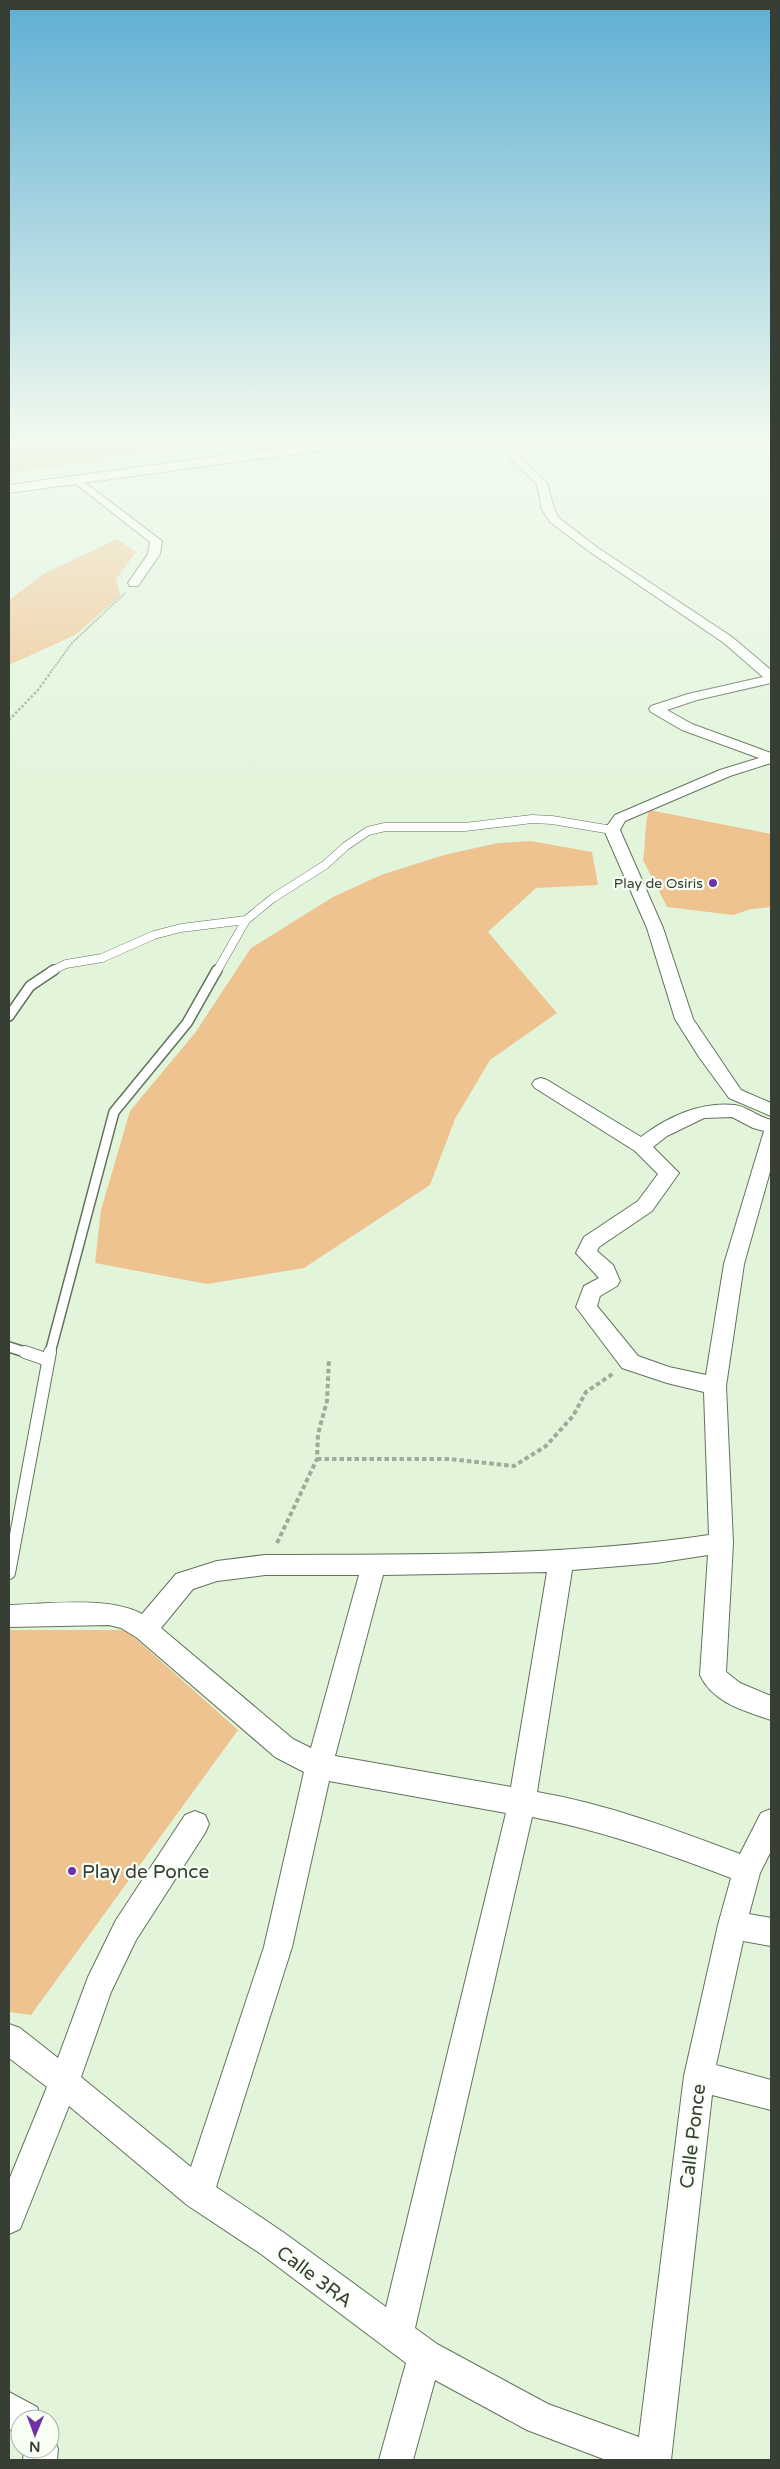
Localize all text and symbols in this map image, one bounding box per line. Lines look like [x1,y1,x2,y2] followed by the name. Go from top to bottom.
[614,875,703,892] place label: Play de Osiris
[707,877,719,889] marker: Play de Osiris
[82,1861,209,1883] place label: Play de Ponce
[66,1865,78,1877] marker: Play de Ponce
[676,2082,710,2190] street label: Calle Ponce
[272,2241,356,2312] street label: Calle 3RA
[10,2409,60,2459] north arrow
[29,2438,41,2455] text: N

